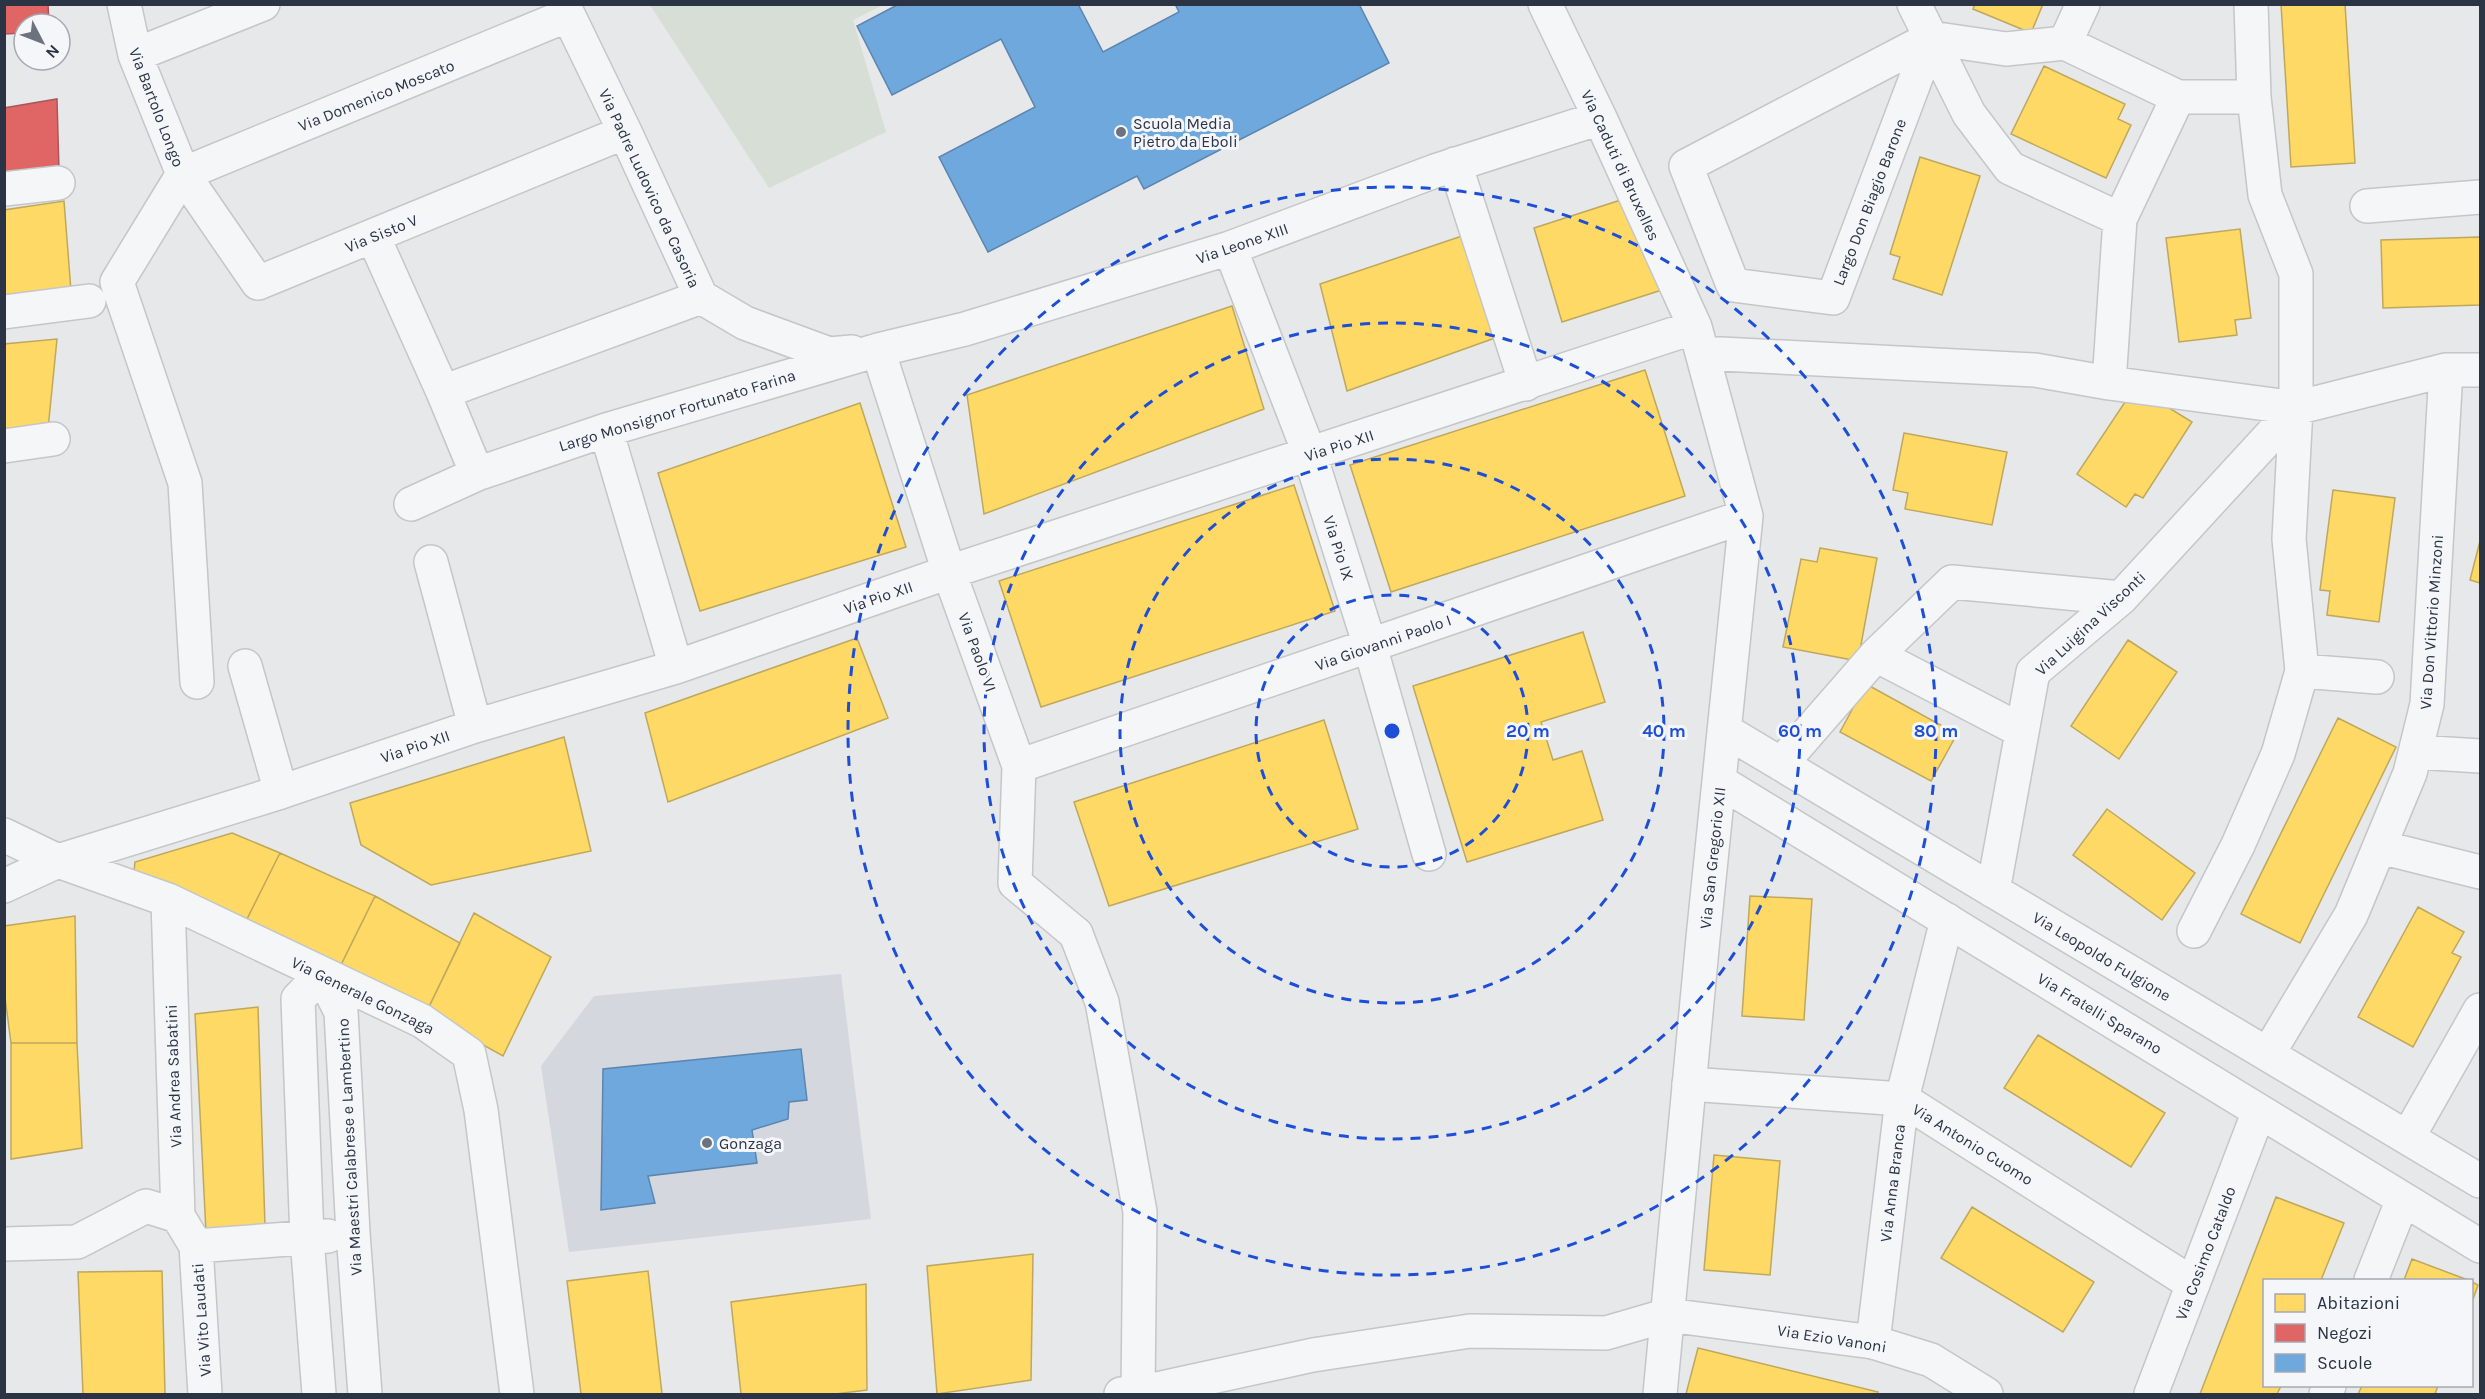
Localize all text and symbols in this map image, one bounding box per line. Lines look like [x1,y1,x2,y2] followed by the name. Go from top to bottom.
[12,12,72,72] north arrow
[42,41,64,62] text: N
[125,45,188,170] street label: Via Bartolo Longo
[295,55,457,135] street label: Via Domenico Moscato
[595,86,704,291] street label: Via Padre Ludovico da Casoria
[1577,87,1664,244] street label: Via Caduti di Bruxelles
[1133,114,1238,151] place label: Scuola Media Pietro da Eboli
[1829,116,1910,288] street label: Largo Don Biagio Barone
[1114,125,1128,139] marker: Scuola Media Pietro da Eboli
[342,210,420,257] street label: Via Sisto V
[1194,219,1291,268] street label: Via Leone XIII
[556,365,798,456] street label: Largo Monsignor Fortunato Farina
[1302,425,1376,466] street label: Via Pio XII
[1319,513,1358,583] street label: Via Pio IX
[2416,534,2447,710] street label: Via Don Vittorio Minzoni
[2031,567,2149,679] street label: Via Luigina Visconti
[841,577,915,618] street label: Via Pio XII
[954,610,1001,695] street label: Via Paolo VI
[1313,610,1454,675] street label: Via Giovanni Paolo I
[1506,720,1550,742] text: 20 m
[1642,720,1686,742] text: 40 m
[1778,720,1822,742] text: 60 m
[1914,720,1958,742] text: 80 m
[1382,721,1402,741] centre of rings
[378,726,452,767] street label: Via Pio XII
[1696,786,1729,930] street label: Via San Gregorio XII
[2029,908,2174,1005] street label: Via Leopoldo Fulgione
[288,953,437,1038] street label: Via Generale Gonzaga
[2034,969,2165,1058] street label: Via Fratelli Sparano
[162,1004,185,1148] street label: Via Andrea Sabatini
[333,1018,366,1276] street label: Via Maestri Calabrese e Lambertino
[1909,1100,2037,1189] street label: Via Antonio Cuomo
[1876,1123,1909,1243] street label: Via Anna Branca
[719,1134,782,1153] place label: Gonzaga
[700,1136,714,1150] marker: Gonzaga
[2171,1184,2240,1323] street label: Via Cosimo Cataldo
[188,1263,215,1377] street label: Via Vito Laudati
[2263,1279,2473,1387] legend
[2317,1292,2400,1314] text: Abitazioni
[1776,1320,1888,1357] street label: Via Ezio Vanoni
[2317,1322,2372,1344] text: Negozi
[2317,1352,2372,1374] text: Scuole

